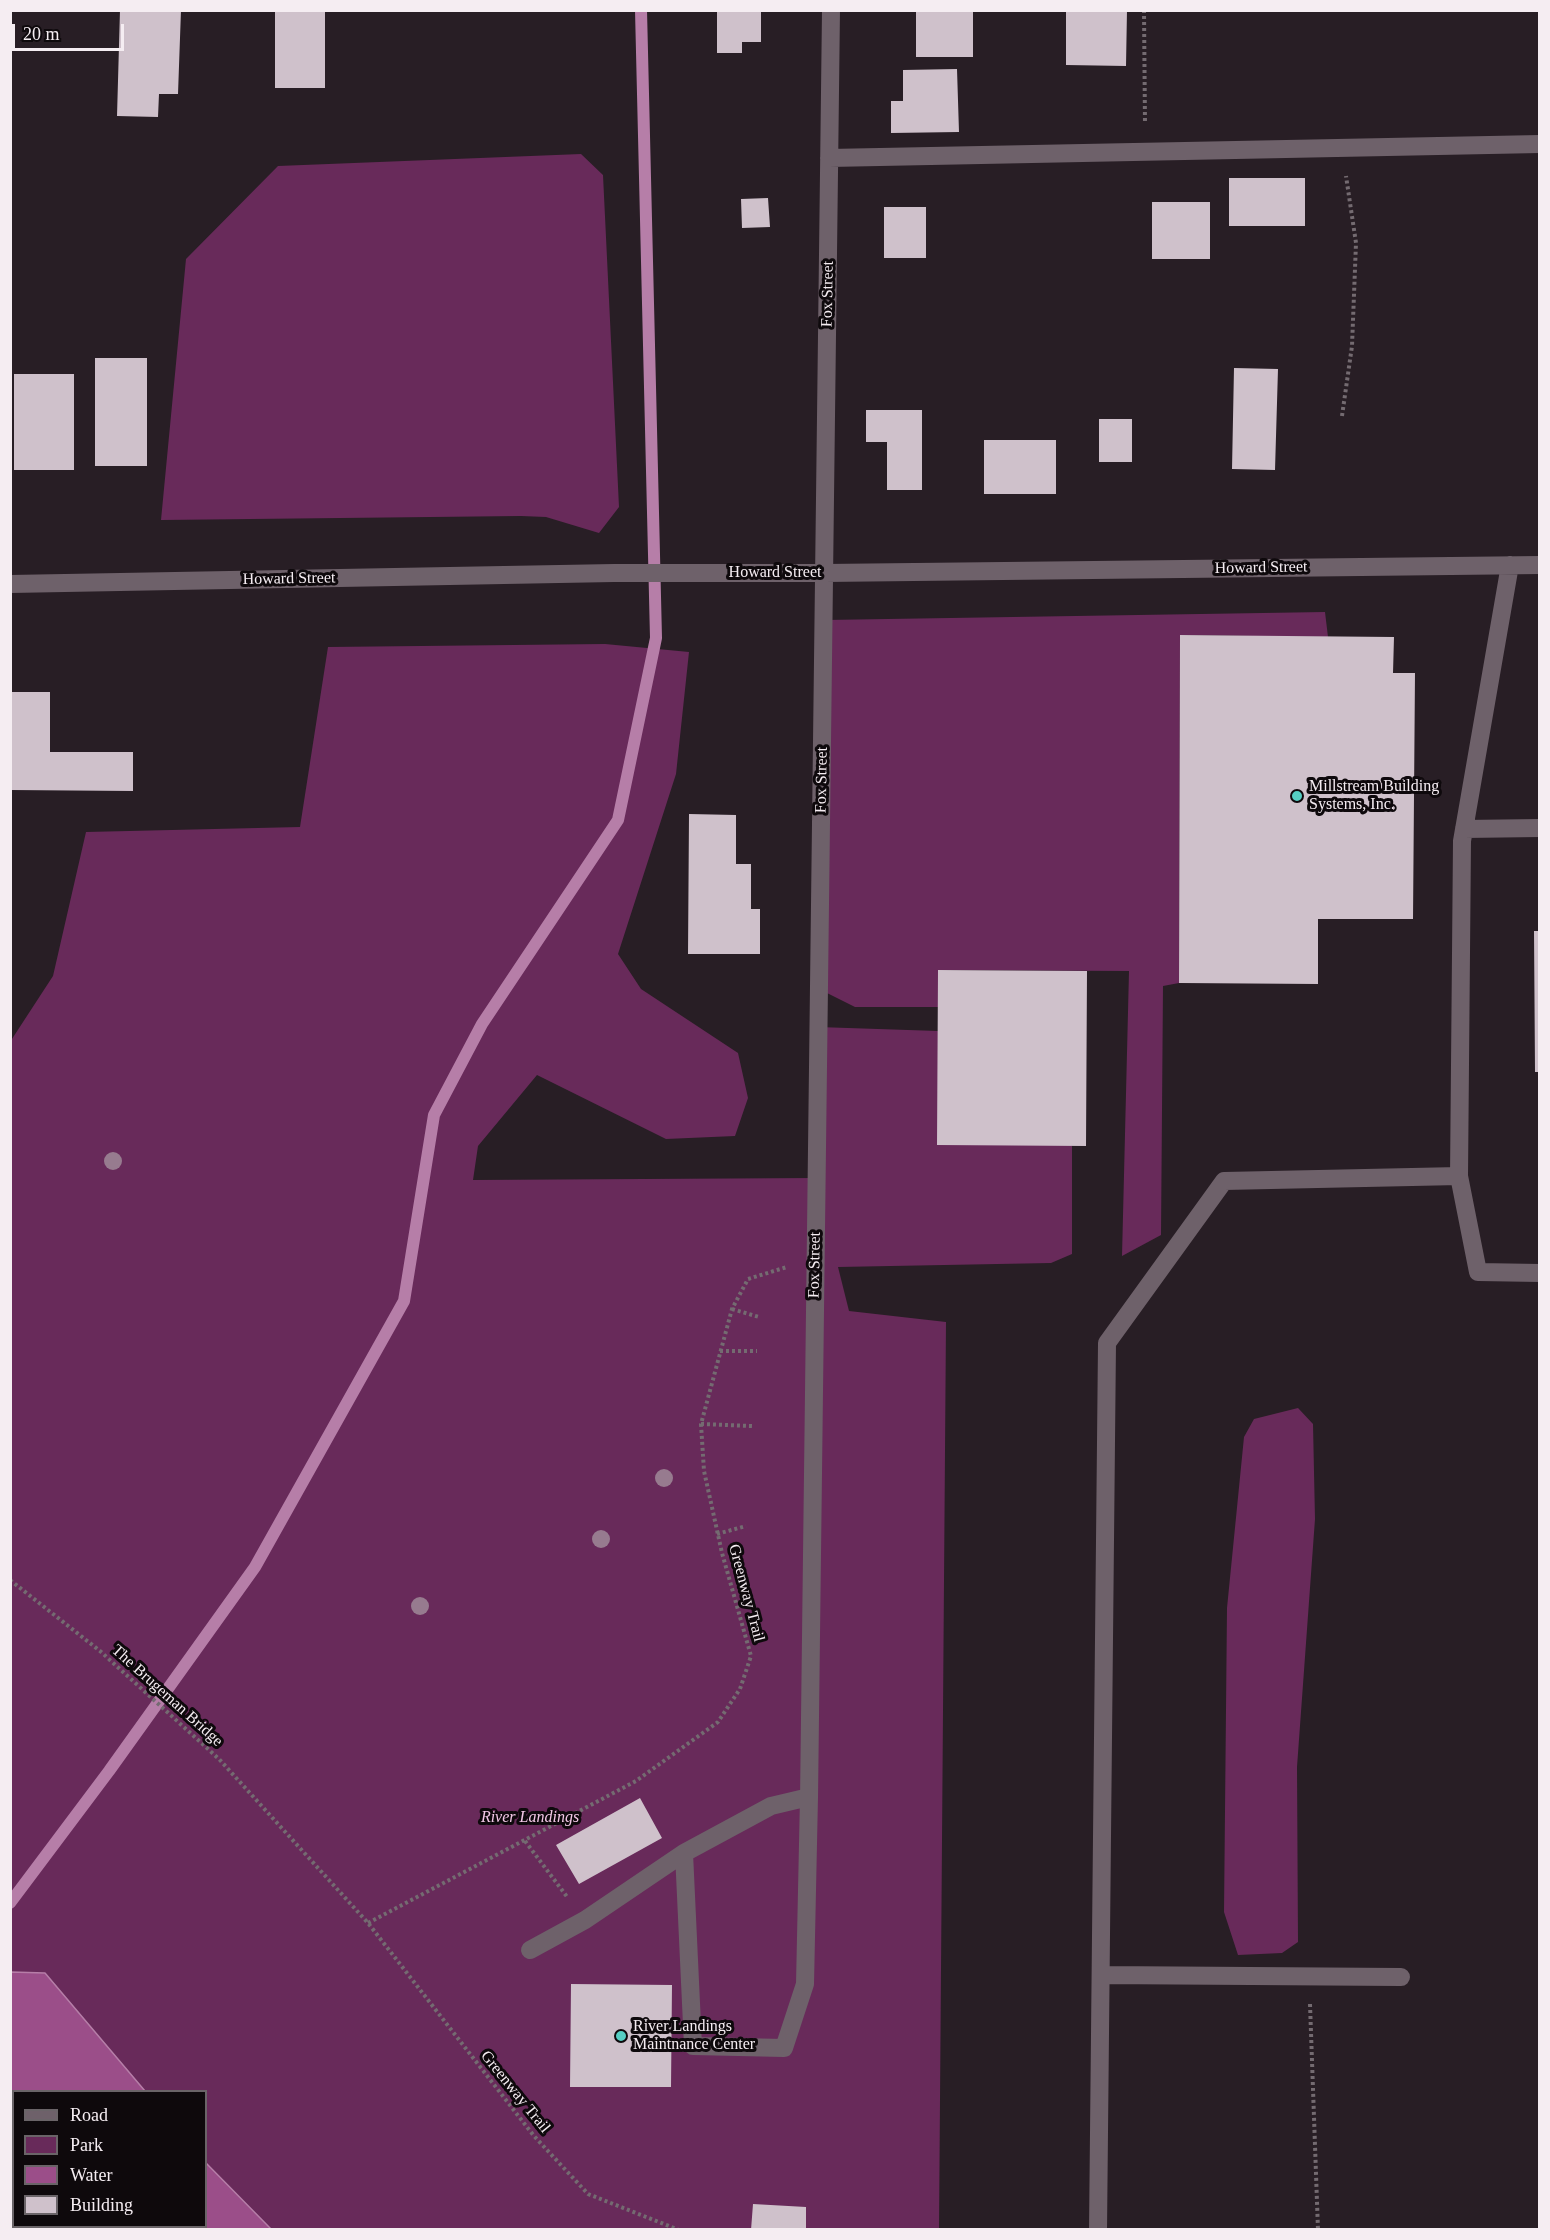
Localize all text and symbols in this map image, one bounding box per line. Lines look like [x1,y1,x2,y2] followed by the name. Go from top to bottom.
[15,12,128,50] scale bar
[23,24,60,44] text: 20 m
[818,261,838,327] street label: Fox Street
[1214,558,1308,578] street label: Howard Street
[729,563,821,583] street label: Howard Street
[242,569,336,589] street label: Howard Street
[812,747,832,813] street label: Fox Street
[1309,777,1439,815] place label: Millstream Building Systems, Inc.
[1290,789,1304,803] marker: Millstream Building Systems, Inc.
[805,1232,825,1298] street label: Fox Street
[724,1542,768,1644] street label: Greenway Trail
[107,1641,227,1751] street label: The Brugeman Bridge
[481,1808,579,1828] park label: River Landings
[633,2017,755,2055] place label: River Landings Maintnance Center
[614,2029,628,2043] marker: River Landings Maintnance Center
[476,2047,554,2137] street label: Greenway Trail
[12,2090,207,2228] legend
[70,2105,108,2125] text: Road
[70,2135,103,2155] text: Park
[70,2165,113,2185] text: Water
[70,2195,133,2215] text: Building

